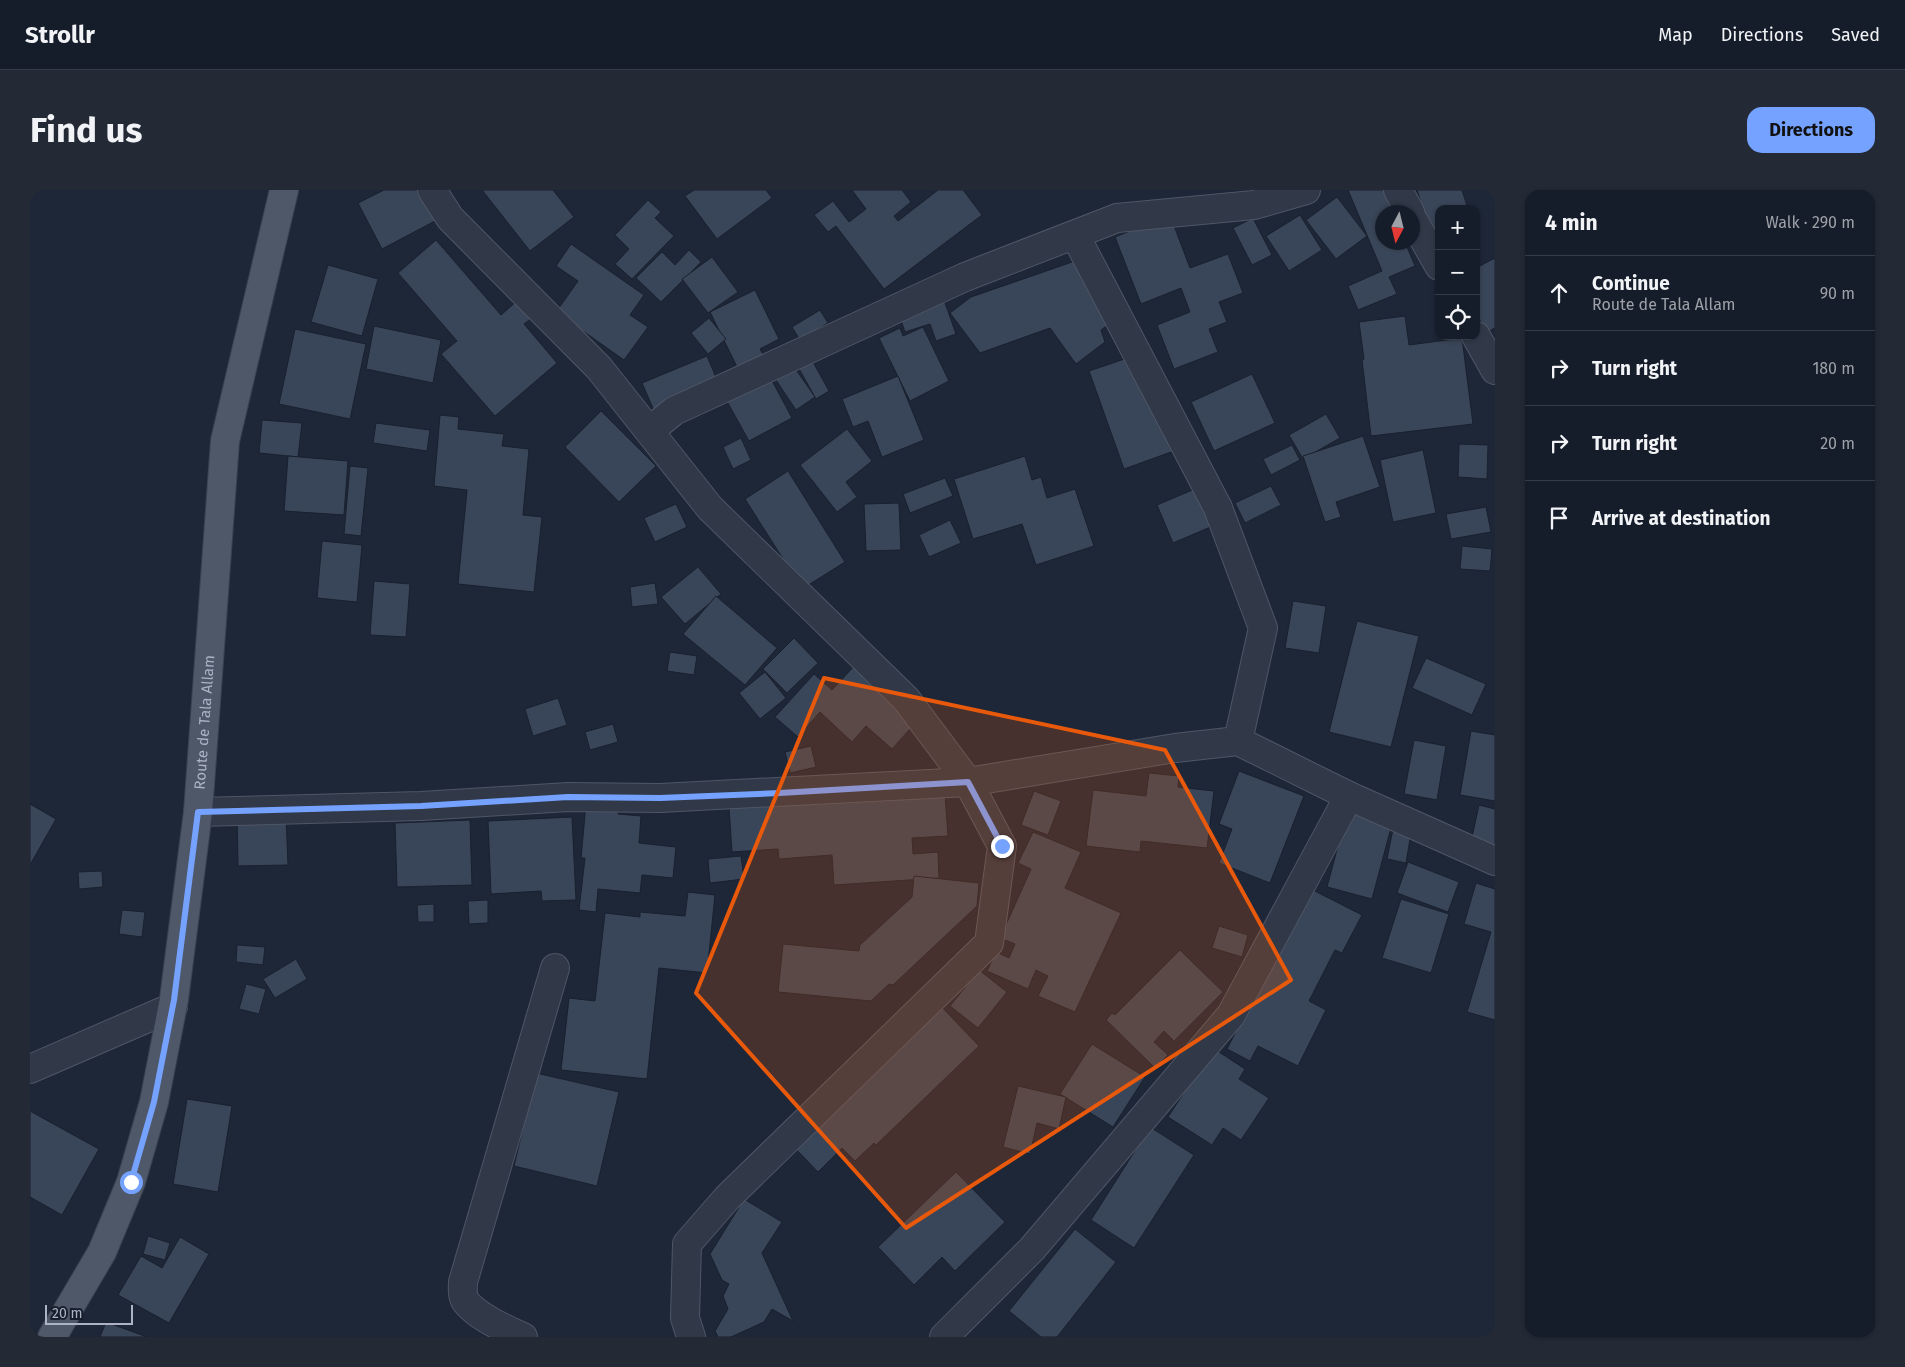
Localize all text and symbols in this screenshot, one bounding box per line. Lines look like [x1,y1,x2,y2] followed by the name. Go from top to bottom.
[25,21,95,49] text: Strollr
[1658,24,1693,46] text: Map
[1721,24,1803,46] text: Directions
[1831,24,1880,46] text: Saved
[1747,107,1875,153] button: Directions
[30,109,142,151] text: Find us
[1375,205,1420,250] north arrow
[1435,205,1480,340] map controls
[1435,205,1480,250] button: +
[1545,210,1598,236] text: 4 min
[1765,213,1855,232] text: Walk · 290 m
[1435,250,1480,295] button: −
[1592,272,1670,295] text: Continue
[1545,279,1573,307] icon: ahead
[1820,284,1855,303] text: 90 m
[1435,295,1480,340] button: locate
[1592,295,1736,314] text: Route de Tala Allam
[1545,354,1573,382] icon: right
[1592,357,1677,380] text: Turn right
[1812,359,1855,378] text: 180 m
[1545,429,1573,457] icon: right
[1592,432,1677,455] text: Turn right
[1820,434,1855,453] text: 20 m
[1545,504,1573,532] icon: arrive
[1592,507,1771,530] text: Arrive at destination
[191,654,218,790] street label: Route de Tala Allam
[991,835,1014,858] route end
[120,1171,143,1194] route start
[45,1302,132,1325] scale bar
[52,1305,82,1322] text: 20 m

